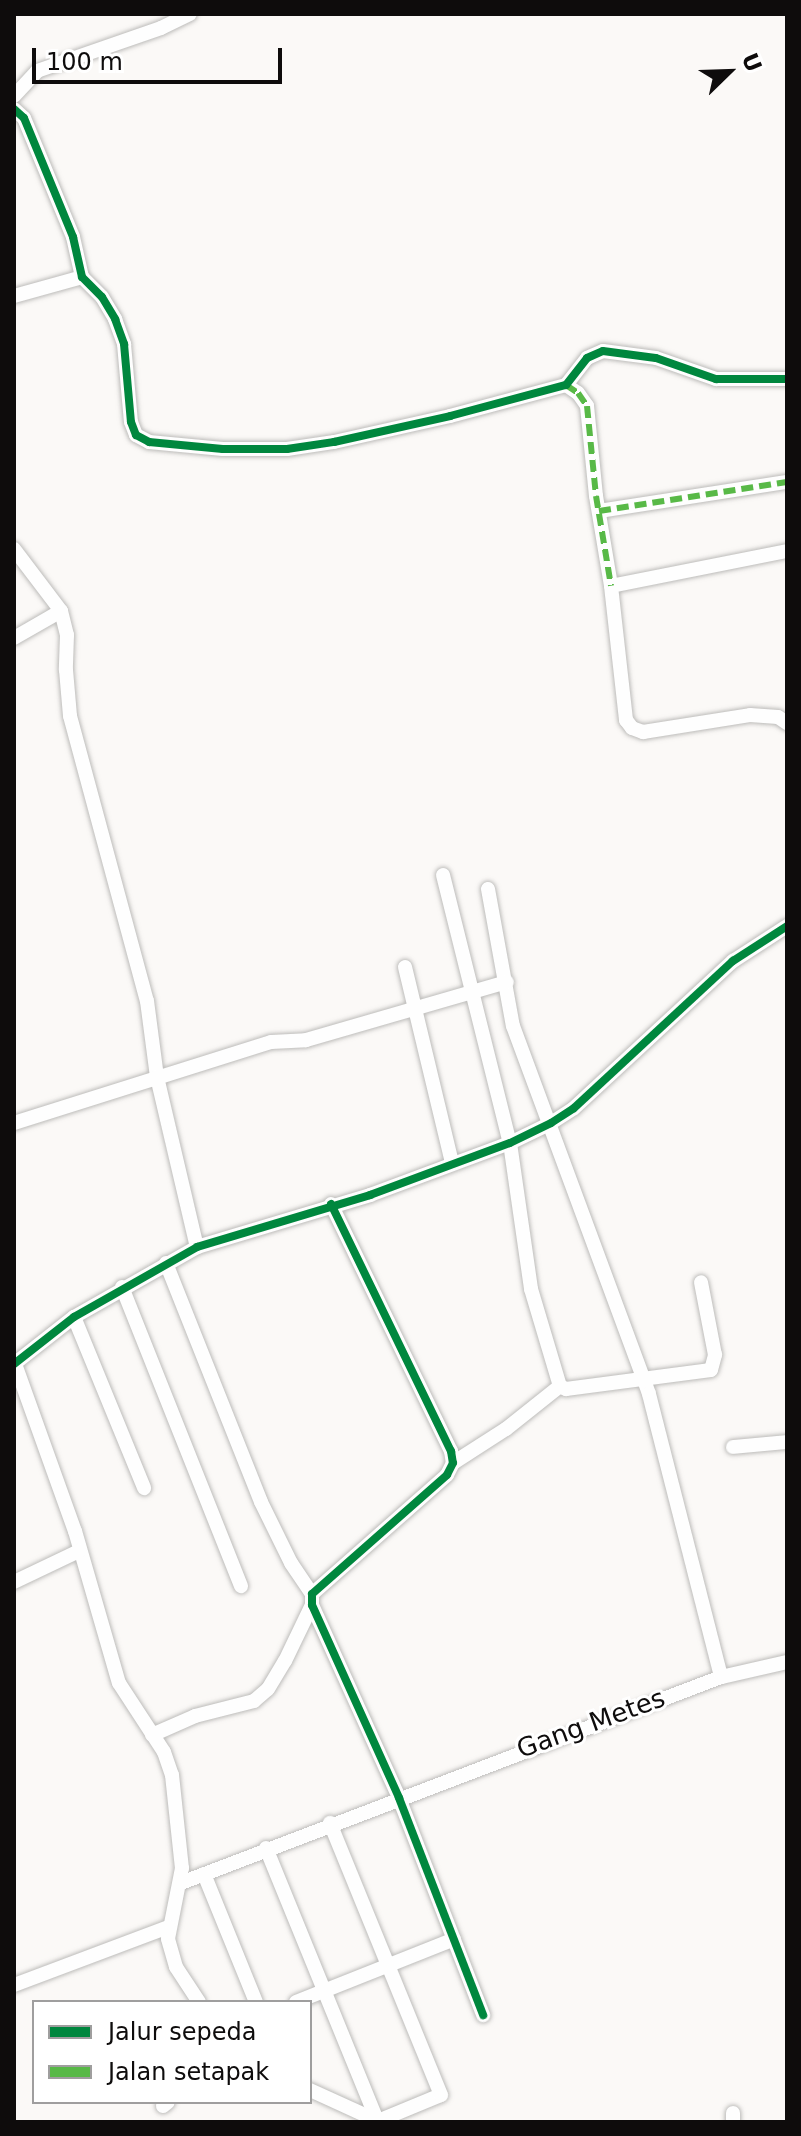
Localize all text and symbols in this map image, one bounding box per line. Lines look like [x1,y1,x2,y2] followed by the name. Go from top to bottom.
[36,32,286,82] scale bar
[689,32,769,112] north arrow
[46,48,123,76] text: 100 m
[737,49,767,76] text: U
[513,1683,669,1765] street label: Gang Metes
[32,2000,312,2104] legend
[108,2018,256,2046] text: Jalur sepeda
[108,2058,269,2086] text: Jalan setapak

